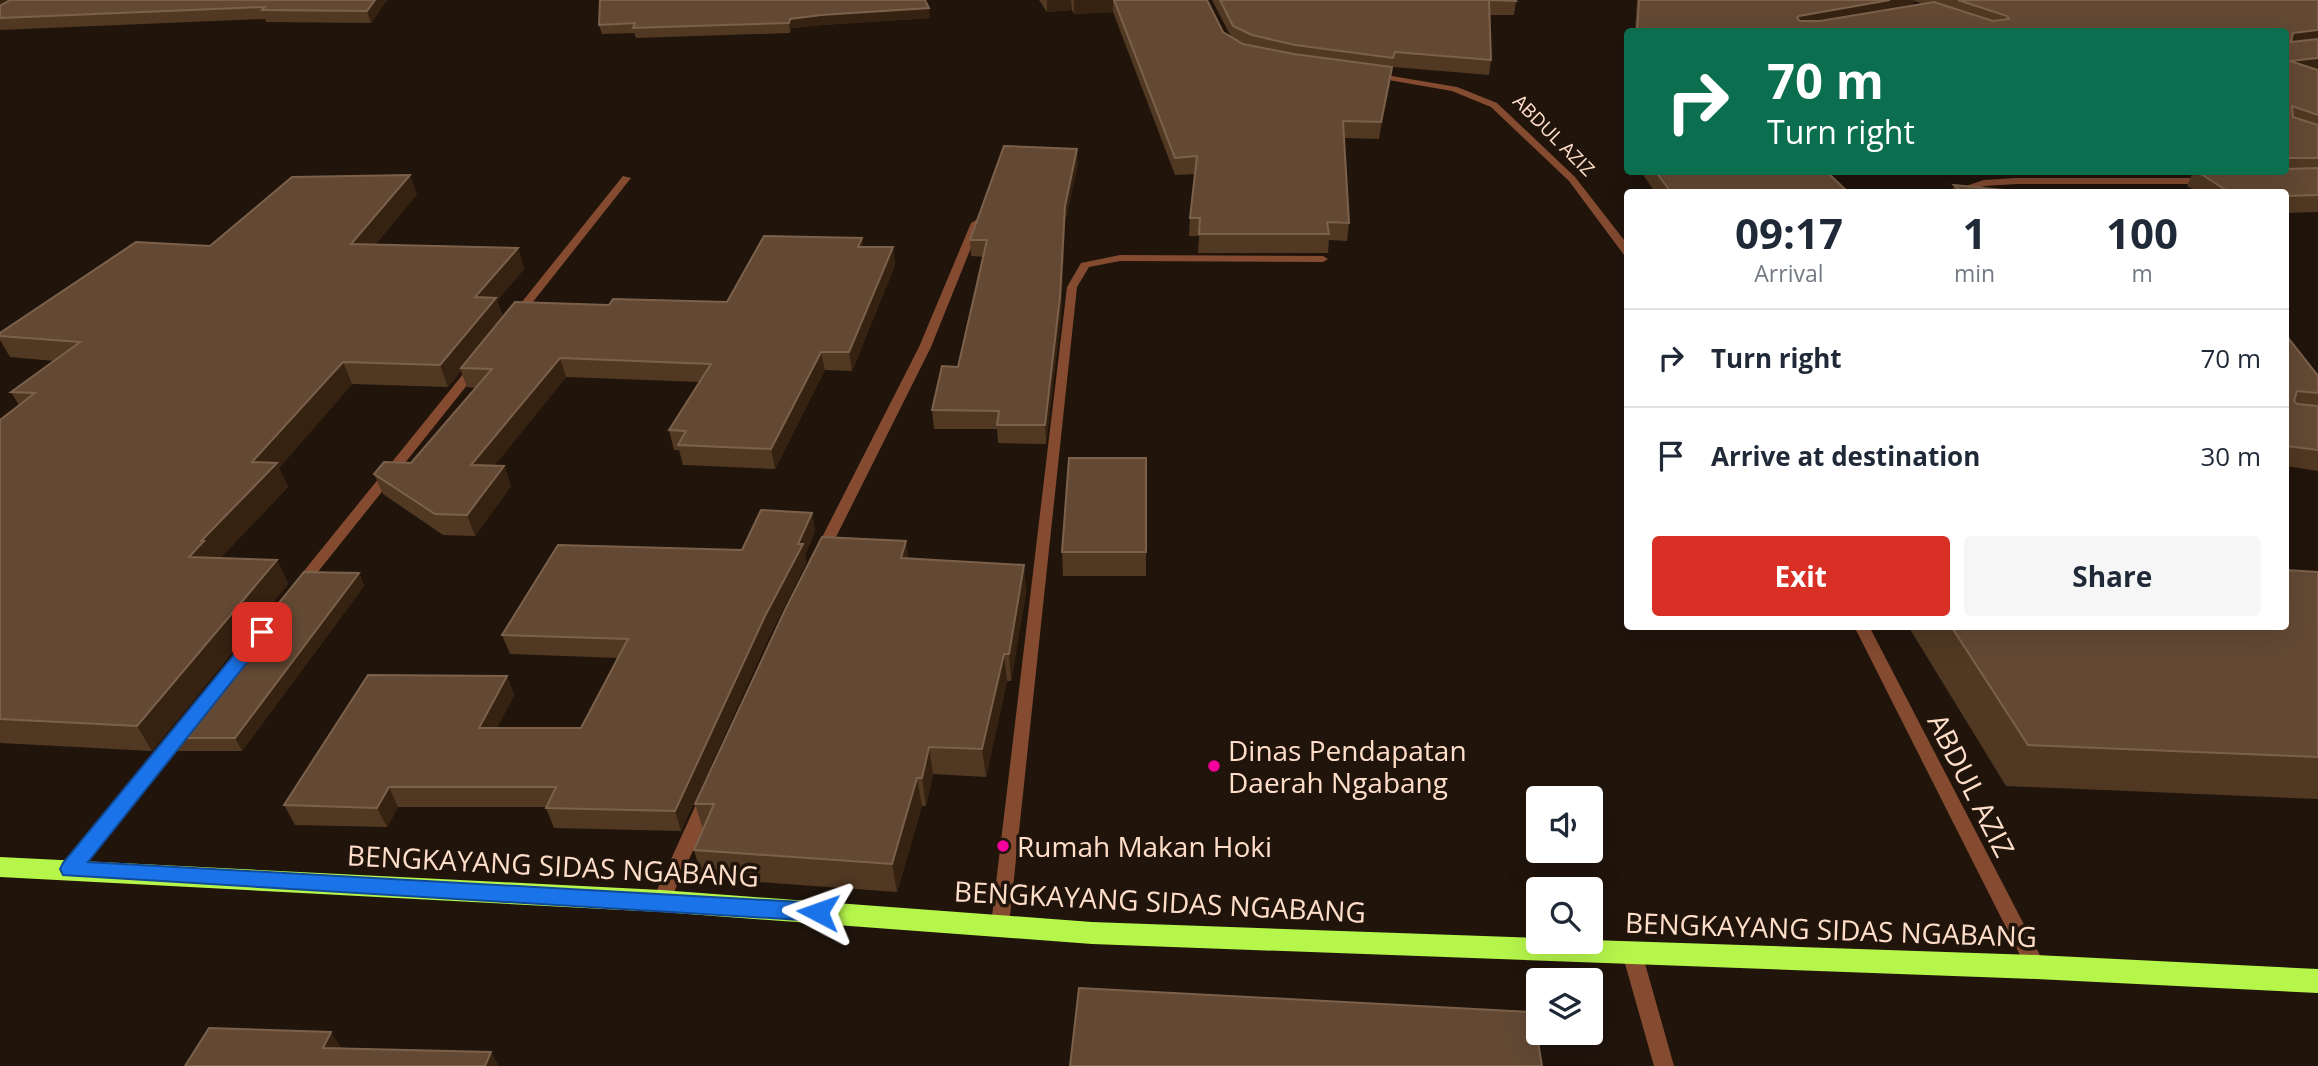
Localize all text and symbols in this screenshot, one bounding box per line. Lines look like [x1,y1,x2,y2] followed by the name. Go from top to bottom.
[1767,47,1884,113] text: 70 m
[1652,56,1743,147] icon: right
[1507,88,1601,182] street label: ABDUL AZIZ
[1767,110,1915,153] text: Turn right
[1735,204,1843,261] text: 09:17
[1962,204,1987,261] text: 1
[2106,204,2178,261] text: 100
[1754,257,1824,289] text: Arrival
[1954,257,1995,289] text: min
[2131,257,2153,289] text: m
[1652,339,1690,377] icon: right
[1711,340,1842,376] text: Turn right
[2200,340,2261,376] text: 70 m
[1652,437,1690,475] icon: arrive
[1711,438,1980,474] text: Arrive at destination
[2200,438,2261,474] text: 30 m
[1652,536,1950,616] button: Exit
[1964,536,2261,616] button: Share
[232,602,292,662] pin
[243,613,281,651] icon: arrive
[1920,707,2024,863] street label: ABDUL AZIZ
[1228,731,1467,801] place label: Dinas Pendapatan Daerah Ngabang
[1206,758,1222,774] marker: Dinas Pendapatan Daerah Ngabang
[1526,786,1603,1045] map controls
[1526,786,1603,863] button: sound
[1017,827,1272,865] place label: Rumah Makan Hoki
[346,835,760,895] street label: BENGKAYANG SIDAS NGABANG
[995,838,1011,854] marker: Rumah Makan Hoki
[953,871,1367,931] street label: BENGKAYANG SIDAS NGABANG
[781,875,855,949] position arrow
[1526,877,1603,954] button: search
[1624,903,2038,955] street label: BENGKAYANG SIDAS NGABANG
[1526,968,1603,1045] button: layers

